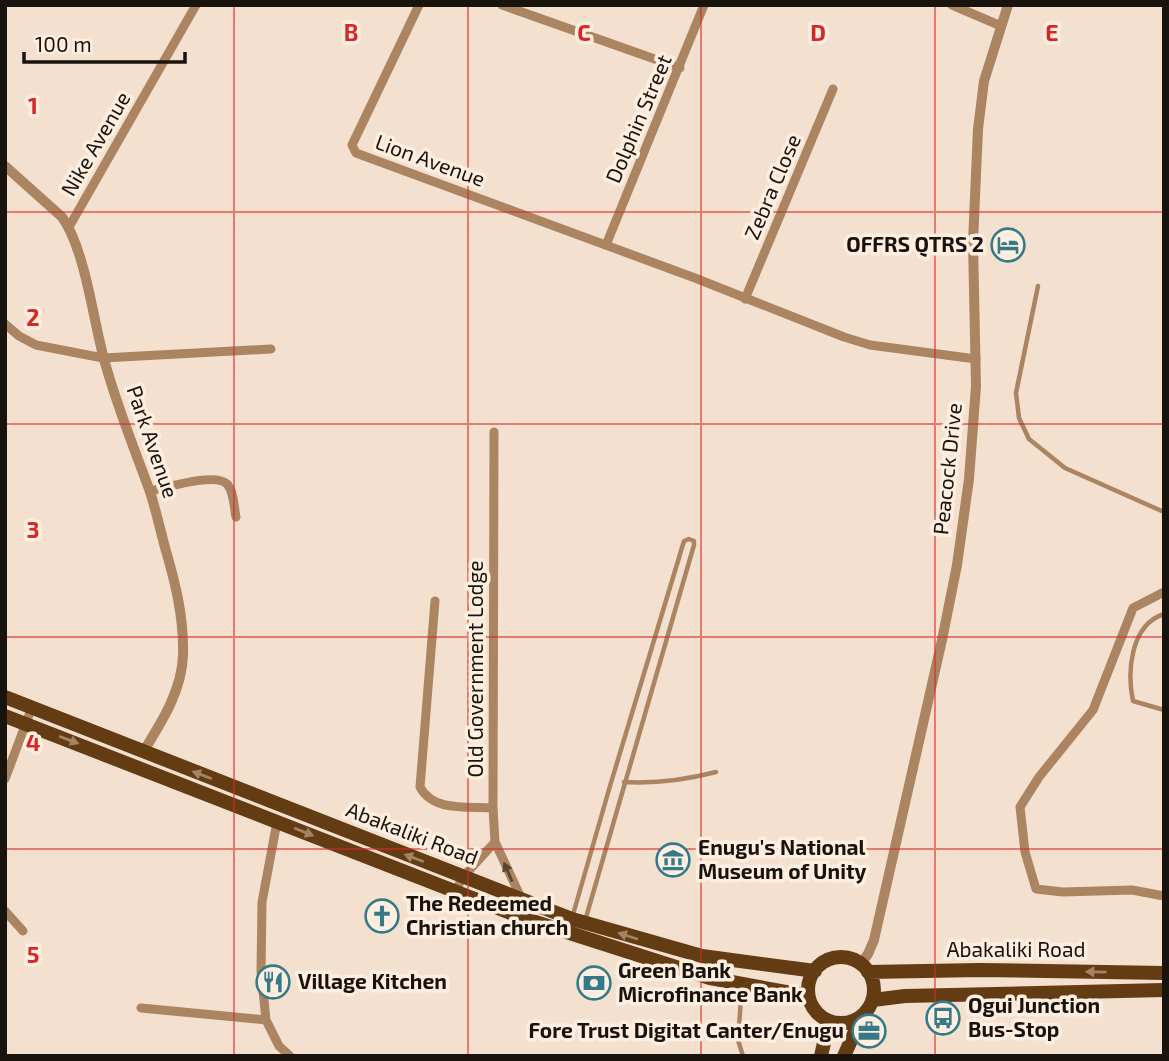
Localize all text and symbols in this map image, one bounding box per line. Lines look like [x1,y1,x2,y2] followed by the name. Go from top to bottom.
[344,18,358,46] text: B
[577,18,591,46] text: C
[810,18,826,46] text: D
[1045,18,1059,46] text: E
[24,21,186,65] scale bar
[35,31,92,56] text: 100 m
[599,50,676,186] street label: Dolphin Street
[55,87,135,200] street label: Nike Avenue
[28,91,38,119] text: 1
[372,128,489,191] street label: Lion Avenue
[738,130,805,243] street label: Zebra Close
[989,226,1027,264] hotel icon: OFFRS QTRS 2
[846,231,984,257] place label: OFFRS QTRS 2
[26,303,40,331] text: 2
[123,382,184,501] street label: Park Avenue
[927,402,966,536] street label: Peacock Drive
[26,515,40,543] text: 3
[462,560,487,778] street label: Old Government Lodge
[26,728,40,756] text: 4
[58,735,79,746] one-way arrow
[191,769,212,780] one-way arrow
[343,796,482,869] street label: Abakaliki Road
[293,827,314,838] one-way arrow
[698,834,867,884] place label: Enugu's National Museum of Unity
[654,841,692,879] museum icon: Enugu's National Museum of Unity
[403,852,424,863] one-way arrow
[502,861,513,882] one-way arrow
[406,890,568,939] place label: The Redeemed Christian church
[363,897,401,935] church icon: The Redeemed Christian church
[617,930,638,941] one-way arrow
[946,936,1086,961] street label: Abakaliki Road
[27,940,39,968] text: 5
[618,957,803,1006] place label: Green Bank Microfinance Bank
[254,963,292,1001] restaurant icon: Village Kitchen
[575,964,613,1002] bank icon: Green Bank Microfinance Bank
[1084,966,1106,978] one-way arrow
[298,968,447,993] place label: Village Kitchen
[968,992,1100,1041] place label: Ogui Junction Bus-Stop
[924,999,962,1037] bus stop icon: Ogui Junction Bus-Stop
[850,1012,888,1050] office icon: Fore Trust Digitat Canter/Enugu
[528,1017,844,1042] place label: Fore Trust Digitat Canter/Enugu

